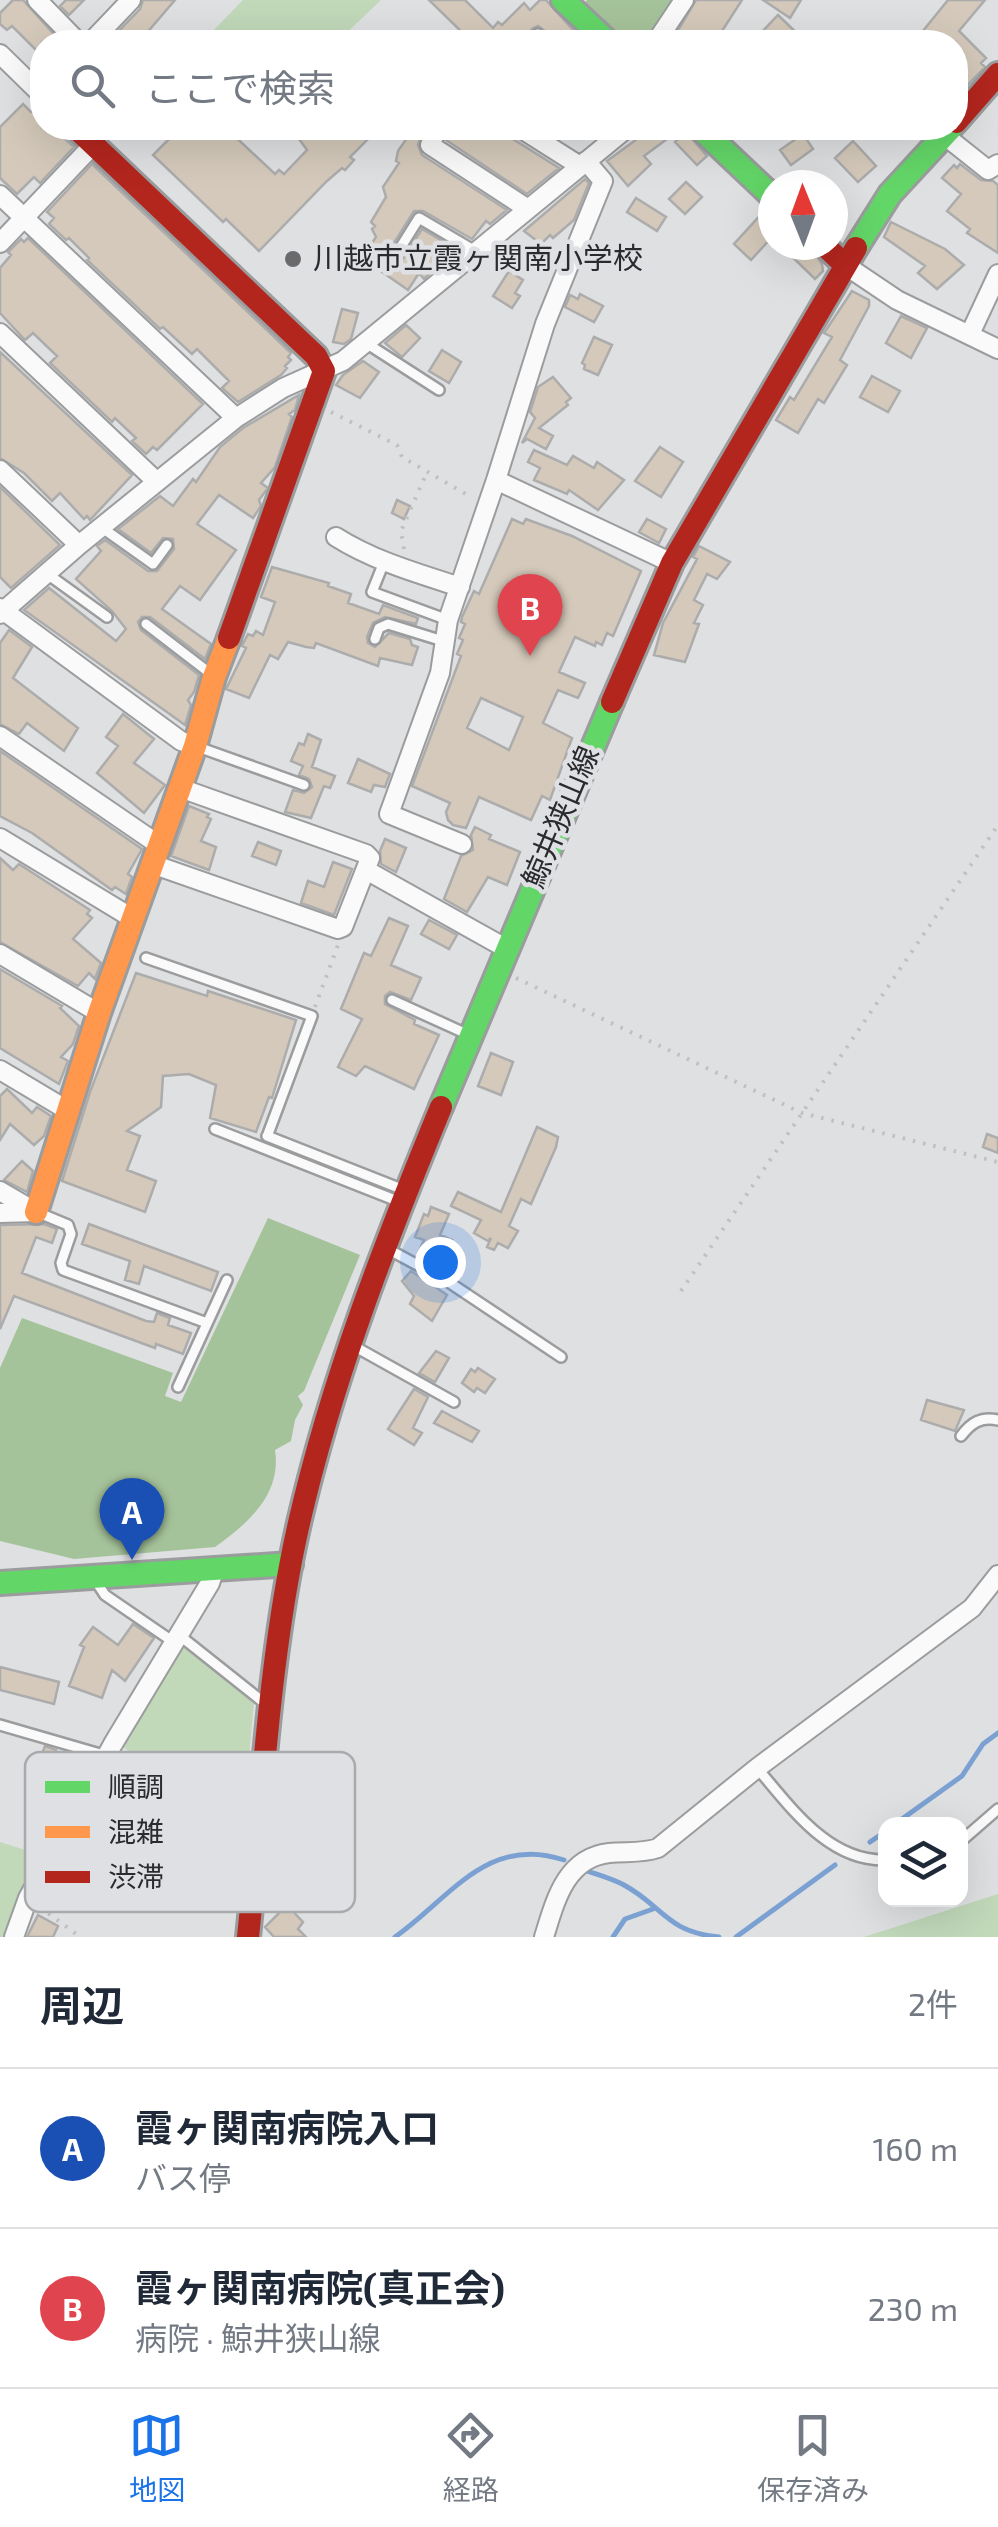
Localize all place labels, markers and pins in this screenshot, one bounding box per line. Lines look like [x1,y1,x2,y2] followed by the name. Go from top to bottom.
[313,239,643,275] place label: 川越市立霞ヶ関南小学校
[282,248,304,270] marker: 川越市立霞ヶ関南小学校
[498,574,562,656] pin: B
[100,1478,164,1560] pin: A

